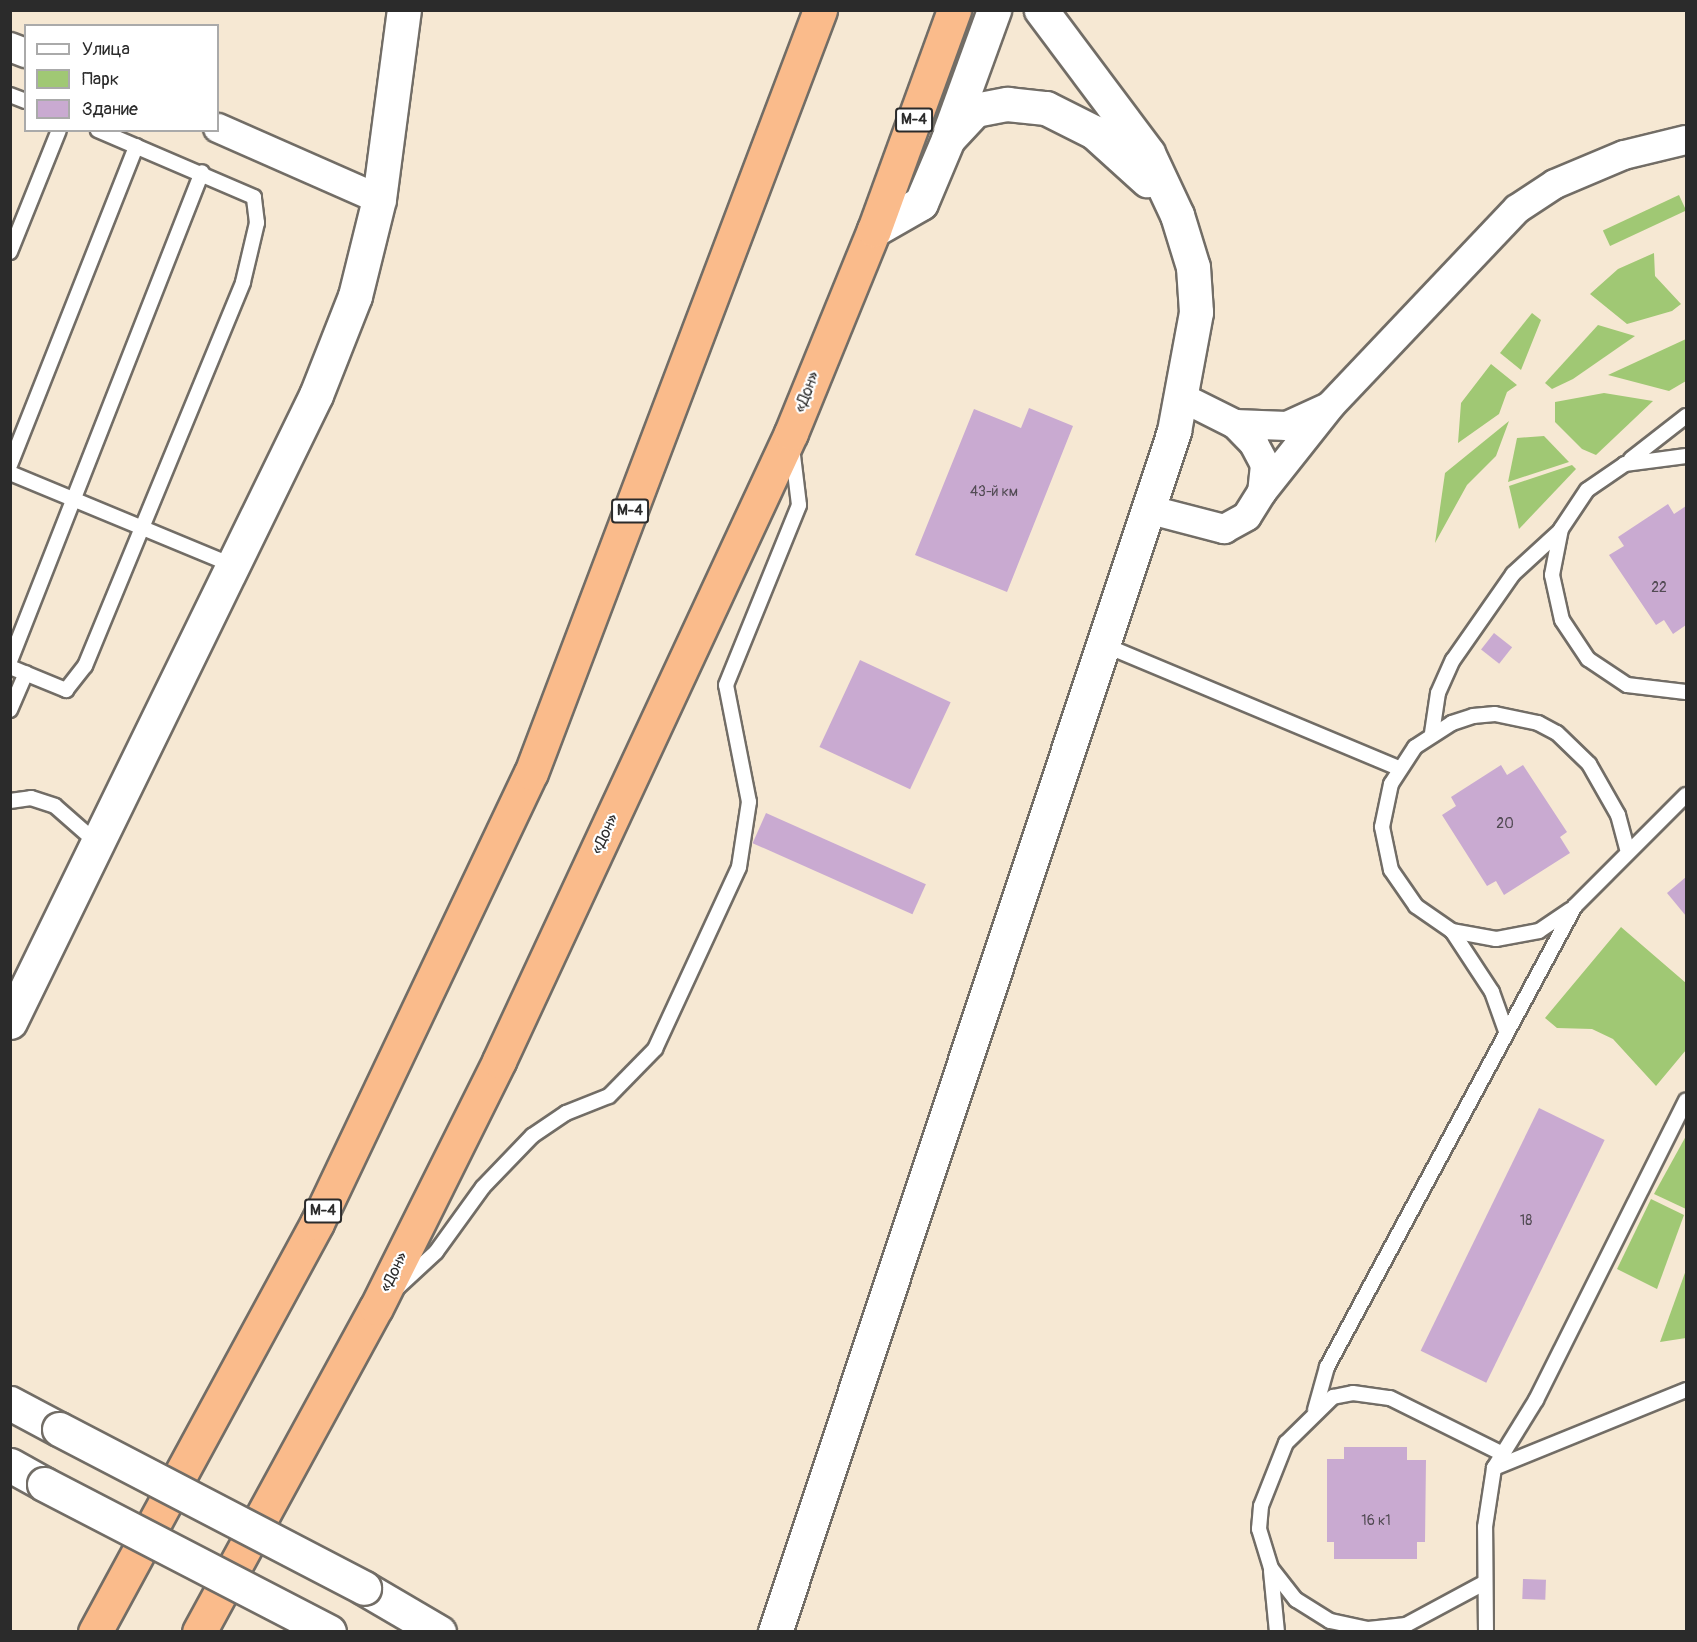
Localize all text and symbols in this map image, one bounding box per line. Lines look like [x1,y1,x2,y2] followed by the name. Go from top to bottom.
[24,24,219,132] legend
[82,38,130,61] text: Улица
[82,68,119,91] text: Парк
[82,98,138,121] text: Здание
[894,108,934,132] road number: М-4
[790,369,824,415] street label: «Дон»
[970,484,1018,500] house number: 43-й км
[610,499,650,523] road number: М-4
[1651,580,1667,596] house number: 22
[587,811,623,857] street label: «Дон»
[1496,816,1514,832] house number: 20
[304,1199,342,1223] road number: М-4
[1520,1213,1532,1229] house number: 18
[376,1249,412,1295] street label: «Дон»
[1361,1513,1391,1529] house number: 16 к1

